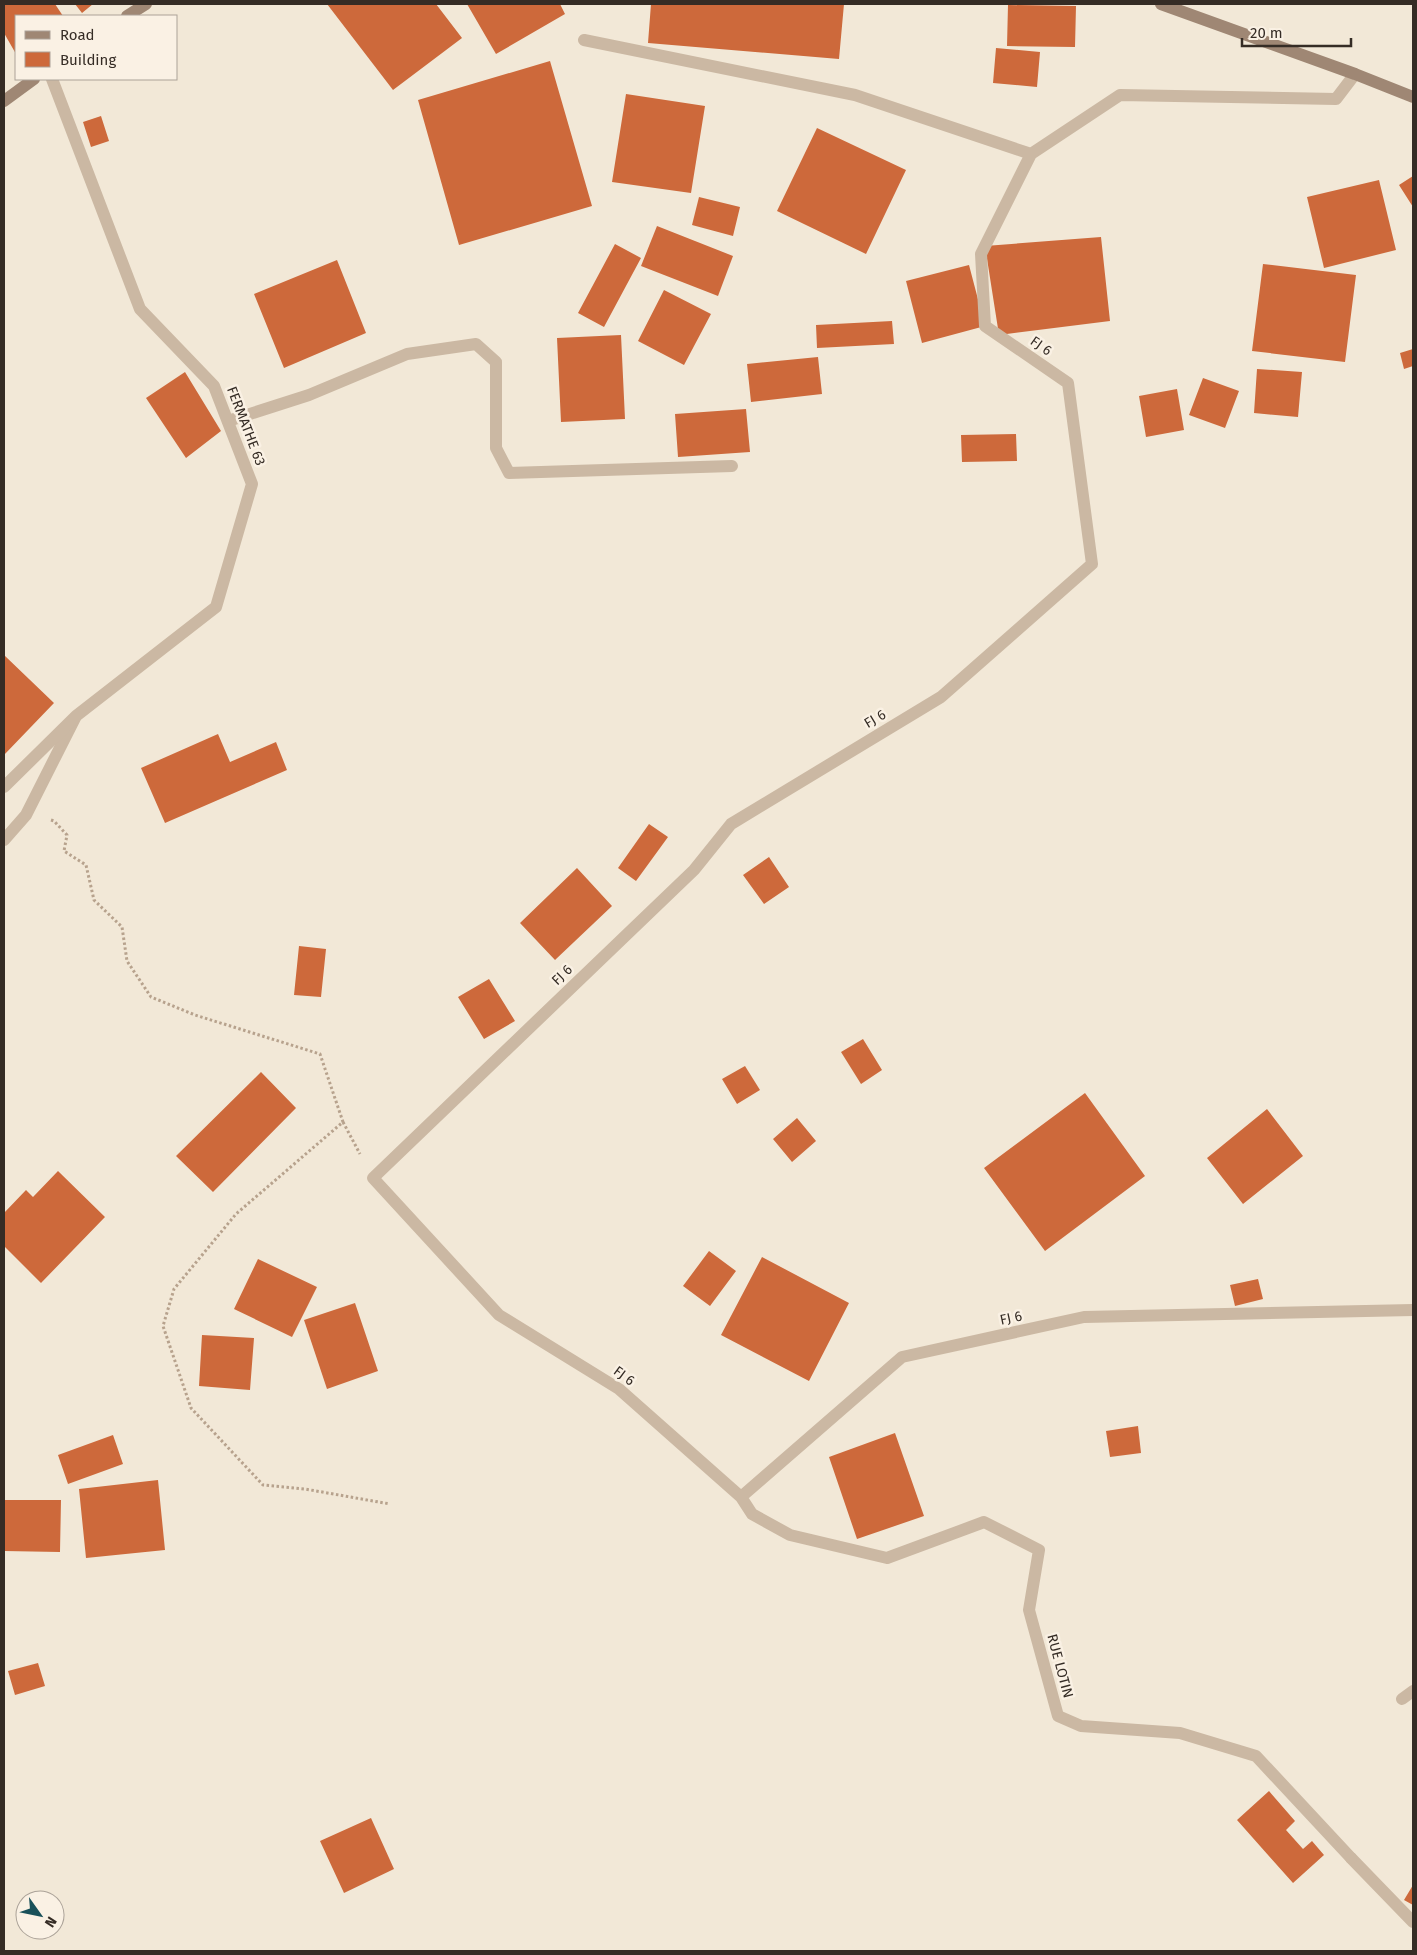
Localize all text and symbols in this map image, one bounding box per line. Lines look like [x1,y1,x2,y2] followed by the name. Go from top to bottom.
[15,15,178,80] legend
[1242,15,1351,47] scale bar
[1250,24,1283,42] text: 20 m
[60,26,95,44] text: Road
[60,51,116,69] text: Building
[1027,333,1055,359] street label: FJ 6
[223,384,269,468] street label: FERMATHE 63
[861,706,889,732] street label: FJ 6
[548,961,576,989] street label: FJ 6
[998,1307,1024,1329] street label: FJ 6
[610,1363,638,1389] street label: FJ 6
[1043,1632,1077,1700] street label: RUE LOTIN
[15,1890,65,1940] north arrow
[41,1913,60,1930] text: N

